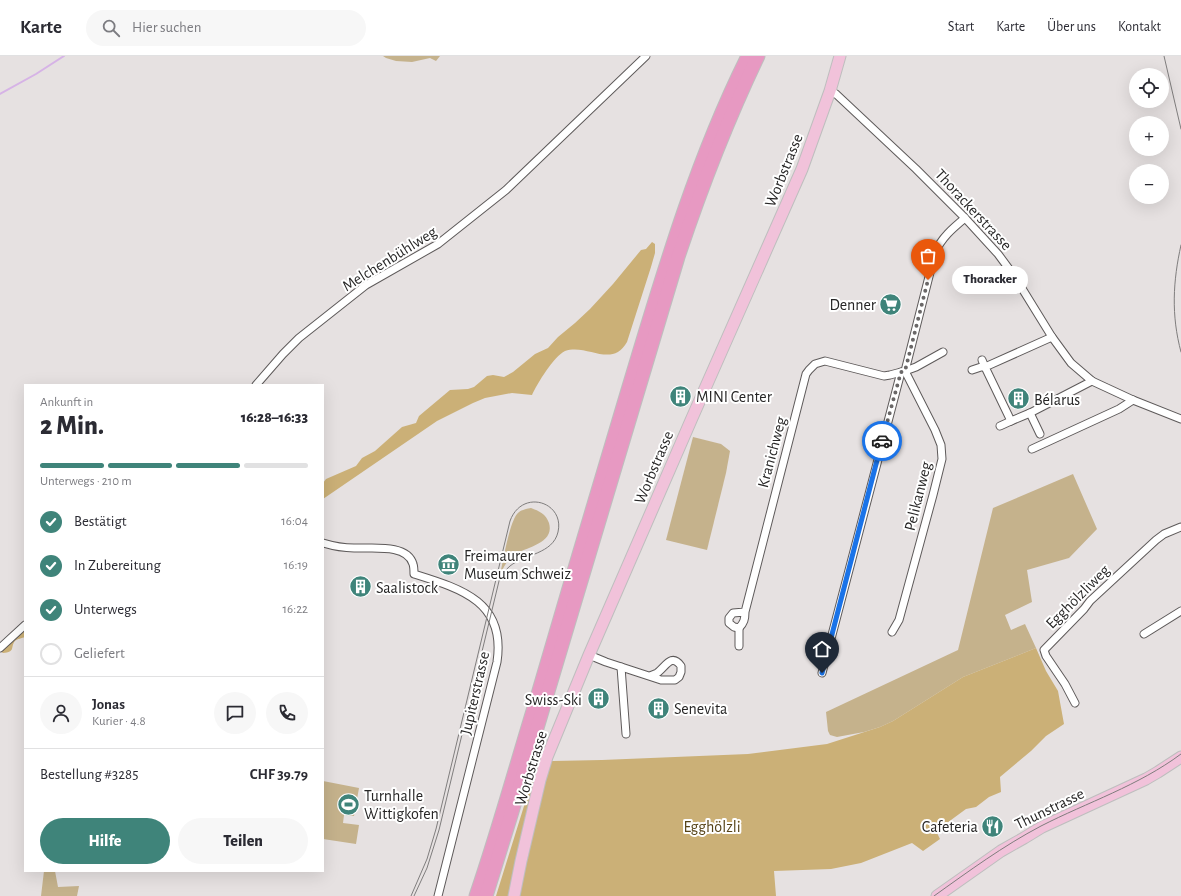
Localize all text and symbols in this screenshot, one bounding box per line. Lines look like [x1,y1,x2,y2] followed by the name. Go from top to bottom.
[86,10,366,46] search box
[100,17,122,39] icon: search
[20,18,62,37] text: Karte
[132,20,201,35] text: Hier suchen
[948,20,974,34] text: Start
[996,20,1025,34] text: Karte
[1047,20,1096,34] text: Über uns
[1118,20,1161,34] text: Kontakt
[1129,68,1169,204] map controls
[1129,68,1169,108] button: locate
[1129,116,1169,156] button: +
[762,132,806,209] street label: Worbstrasse
[1129,164,1169,204] button: −
[932,166,1015,253] street label: Thorackerstrasse
[340,223,440,294] street label: Melchenbühlweg
[911,239,945,280] pin
[917,245,939,267] icon: bag
[952,266,1028,294] callout: Thoracker
[963,273,1017,286] text: Thoracker
[878,291,904,317] supermarket icon: Denner
[829,297,877,313] place label: Denner
[667,383,693,409] building icon: MINI Center
[1006,386,1032,412] building icon: Bélarus
[696,389,773,405] place label: MINI Center
[1034,392,1080,408] place label: Bélarus
[40,396,93,409] text: Ankunft in
[241,410,308,425] text: 16:28–16:33
[40,413,104,439] text: 2 Min.
[755,415,789,489] street label: Kranichweg
[862,421,902,461] courier
[631,429,676,506] street label: Worbstrasse
[871,430,893,452] icon: car
[902,460,934,532] street label: Pelikanweg
[40,475,132,488] text: Unterwegs · 210 m
[40,511,62,533] icon: check
[74,514,127,529] text: Bestätigt
[281,515,308,528] text: 16:04
[464,548,571,582] place label: Freimaurer Museum Schweiz
[436,551,462,577] museum icon: Freimaurer Museum Schweiz
[40,555,62,577] icon: check
[74,558,161,573] text: In Zubereitung
[284,559,308,572] text: 16:19
[1043,562,1113,632] street label: Egghölzliweg
[348,574,374,600] building icon: Saalistock
[376,580,439,596] place label: Saalistock
[40,599,62,621] icon: check
[74,602,137,617] text: Unterwegs
[283,603,308,616] text: 16:22
[805,632,839,673] pin
[811,638,833,660] icon: home
[74,646,125,661] text: Geliefert
[458,650,492,736] street label: Jupiterstrasse
[585,686,611,712] building icon: Swiss-Ski
[40,692,82,734] button: person
[214,692,256,734] button: chat
[266,692,308,734] button: phone
[525,692,582,708] place label: Swiss-Ski
[646,695,672,721] building icon: Senevita
[92,697,125,712] text: Jonas
[674,701,727,717] place label: Senevita
[92,715,146,728] text: Kurier · 4.8
[512,729,550,808] street label: Worbstrasse
[40,767,138,782] text: Bestellung #3285
[250,767,308,782] text: CHF 39.79
[1012,785,1087,833] street label: Thunstrasse
[364,788,439,822] place label: Turnhalle Wittigkofen
[336,791,362,817] sports icon: Turnhalle Wittigkofen
[980,813,1006,839] restaurant icon: Cafeteria
[40,818,170,864] button: Hilfe
[178,818,308,864] button: Teilen
[683,819,741,835] park label: Egghölzli
[922,819,978,835] place label: Cafeteria

